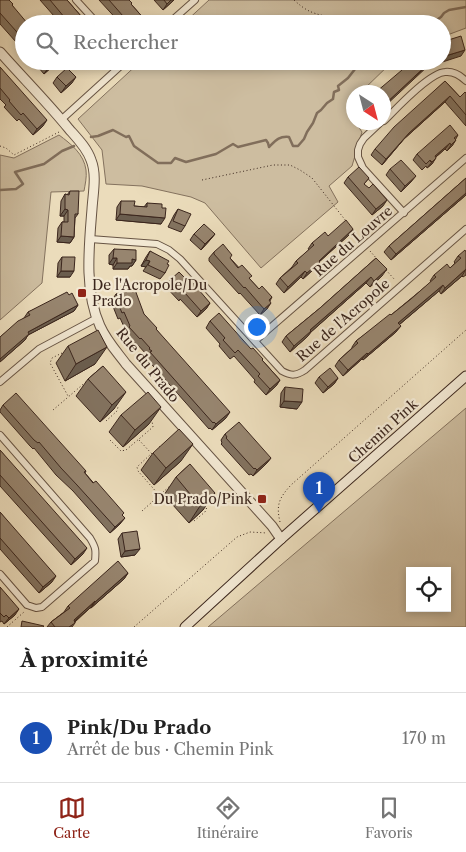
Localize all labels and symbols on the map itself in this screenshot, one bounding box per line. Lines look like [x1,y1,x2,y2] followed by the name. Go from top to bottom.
[346,85,391,130] north arrow
[310,202,396,280] street label: Rue du Louvre
[293,274,394,365] street label: Rue de l'Acropole
[92,276,208,310] place label: De l'Acropole/Du Prado
[76,287,88,299] marker: De l'Acropole/Du Prado
[244,314,270,340] your location
[112,324,184,406] street label: Rue du Prado
[344,394,422,467] street label: Chemin Pink
[303,472,335,513] pin: 1
[153,490,253,508] place label: Du Prado/Pink
[256,493,268,505] marker: Du Prado/Pink

